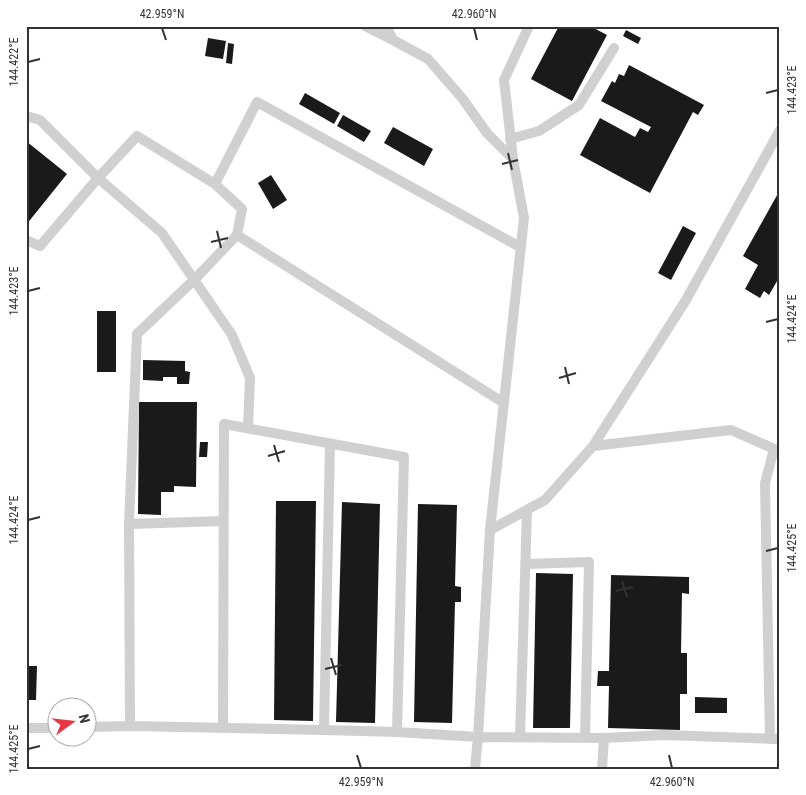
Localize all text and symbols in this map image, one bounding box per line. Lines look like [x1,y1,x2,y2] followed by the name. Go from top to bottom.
[140,7,184,21] text: 42.959°N
[452,7,496,21] text: 42.960°N
[7,37,21,87] text: 144.422°E
[785,65,799,115] text: 144.423°E
[7,266,21,316] text: 144.423°E
[785,294,799,344] text: 144.424°E
[7,495,21,545] text: 144.424°E
[785,523,799,573] text: 144.425°E
[48,698,98,748] north arrow
[76,712,93,725] text: N
[7,724,21,774] text: 144.425°E
[339,775,383,789] text: 42.959°N
[650,775,694,789] text: 42.960°N

